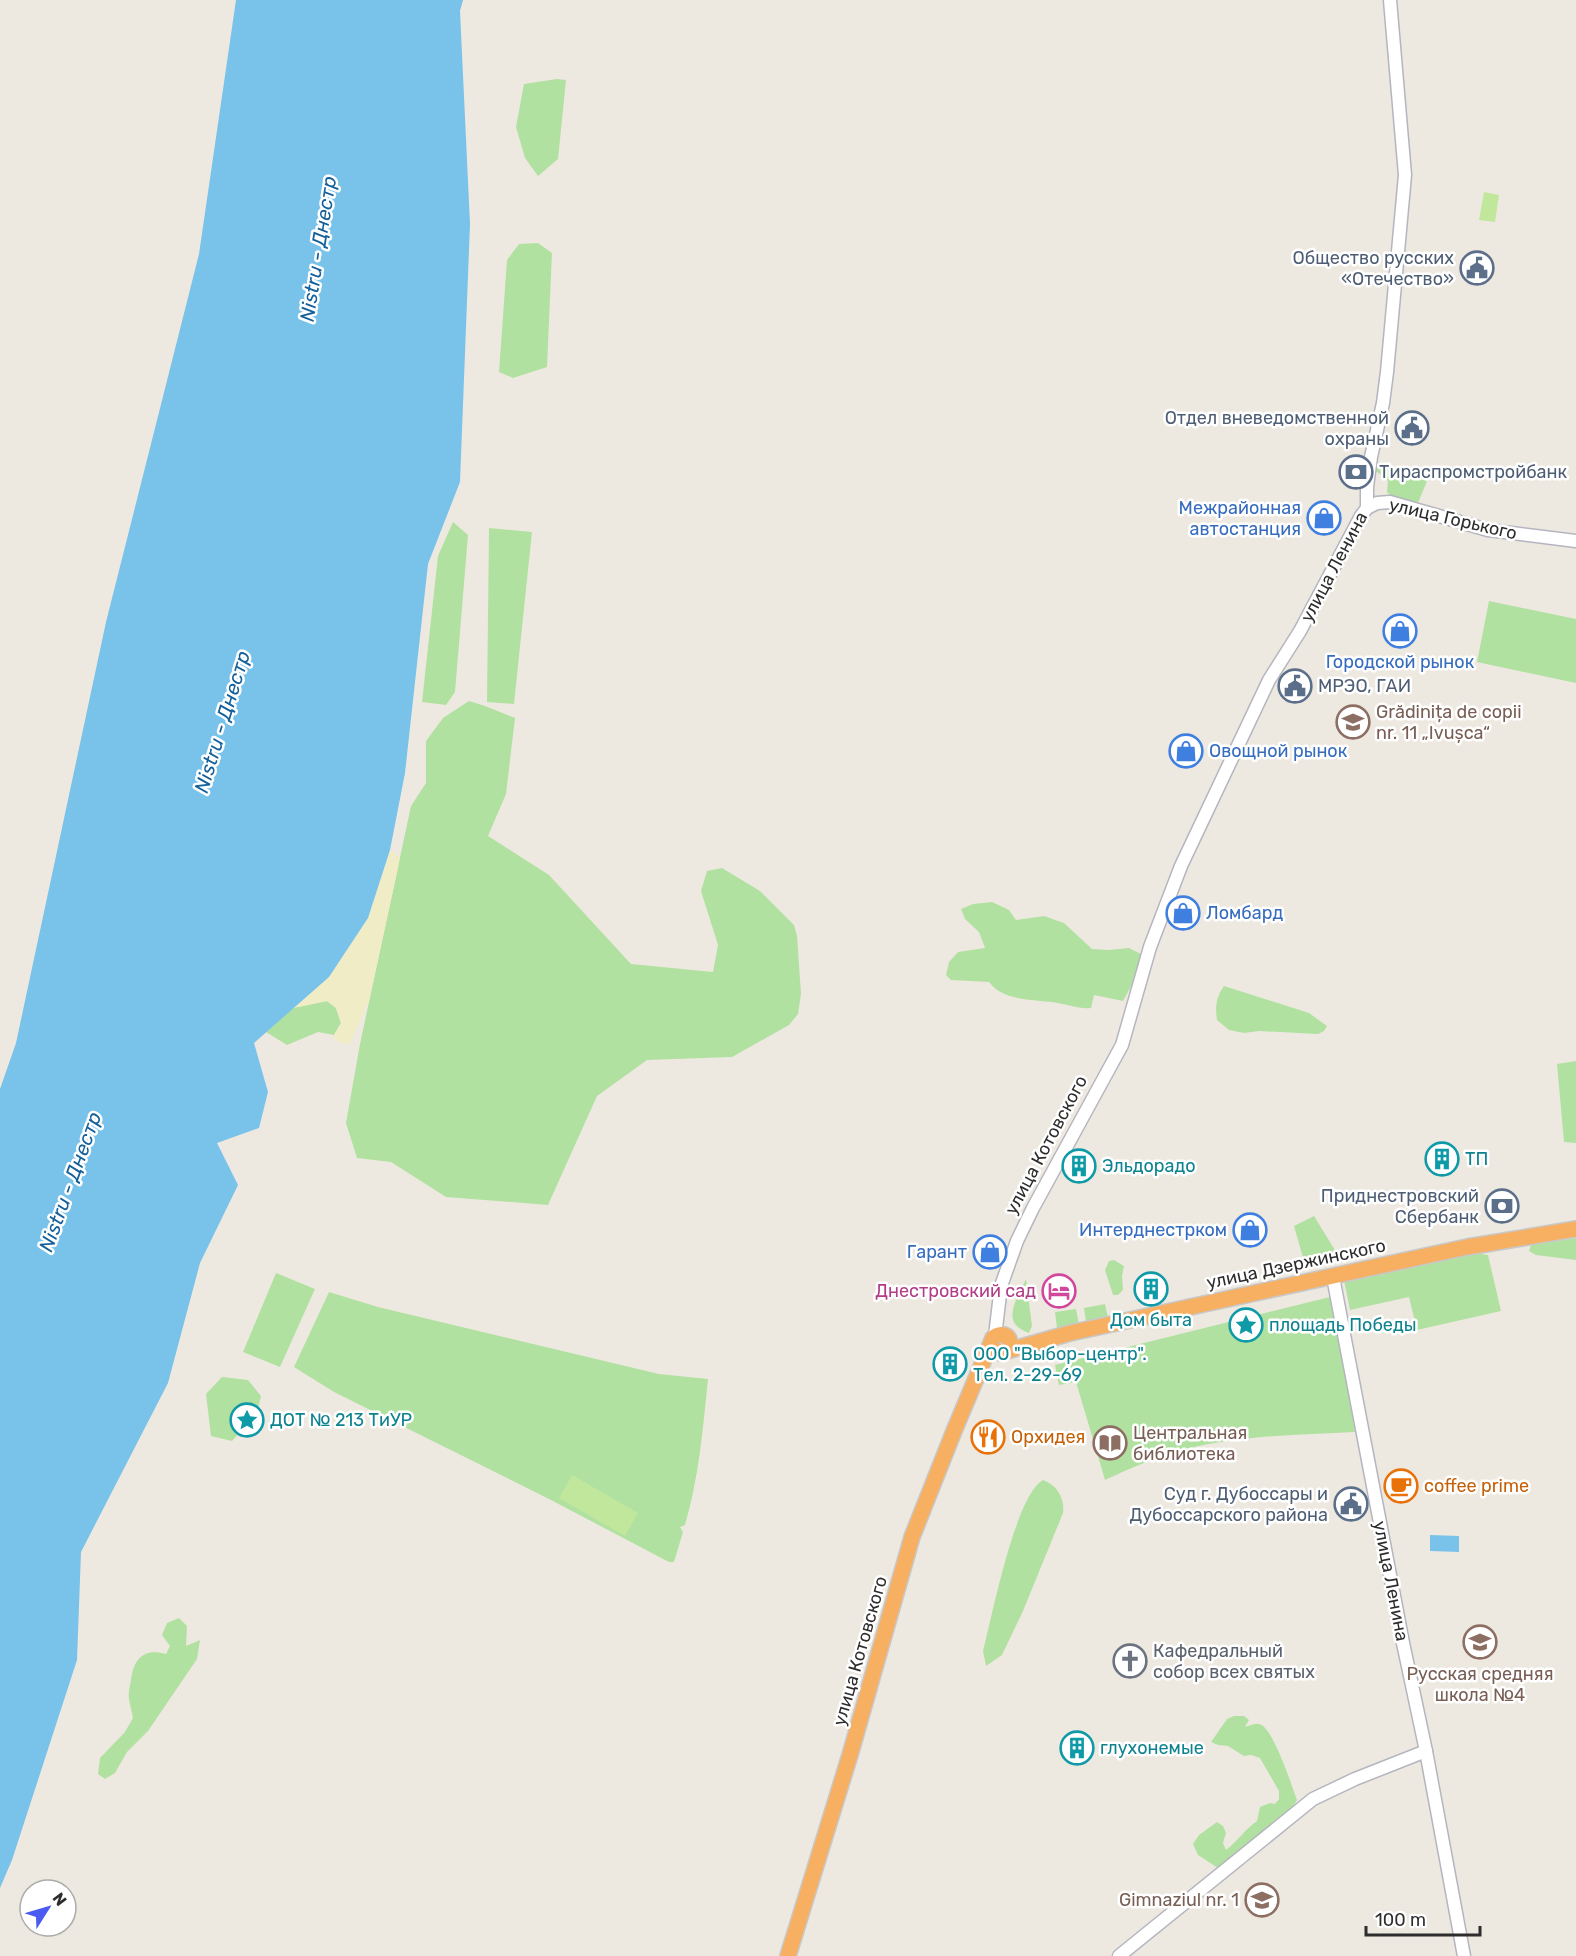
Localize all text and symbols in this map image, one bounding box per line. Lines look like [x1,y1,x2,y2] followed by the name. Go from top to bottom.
[295,175,341,323] water label: Nistru - Днестр
[1293,247,1454,290] place label: Общество русских «Отечество»
[1459,250,1495,286] public building icon: Общество русских «Отечество»
[1165,407,1389,450] place label: Отдел вневедомственной охраны
[1394,410,1430,446] public building icon: Отдел вневедомственной охраны
[1338,454,1374,490] bank icon: Тираспромстройбанк
[1379,461,1568,483] place label: Тираспромстройбанк
[1387,494,1519,544] street label: улица Горького
[1179,497,1301,540] place label: Межрайонная автостанция
[1306,500,1342,536] shop icon: Межрайонная автостанция
[1296,508,1372,626] street label: улица Ленина
[1382,613,1418,649] shop icon: Городской рынок
[189,648,255,796] water label: Nistru - Днестр
[1326,651,1475,673] place label: Городской рынок
[1277,668,1313,704] public building icon: МРЭО, ГАИ
[1318,675,1411,697] place label: МРЭО, ГАИ
[1376,701,1522,744] place label: Grădinița de copii nr. 11 „Ivușca“
[1335,704,1371,740] school or university icon: Grădinița de copii nr. 11 „Ivușca“
[1168,733,1204,769] shop icon: Овощной рынок
[1209,740,1348,762] place label: Овощной рынок
[1165,895,1201,931] shop icon: Ломбард
[1206,902,1283,924] place label: Ломбард
[1000,1072,1092,1218] street label: улица Котовского
[34,1109,106,1255] water label: Nistru - Днестр
[1424,1141,1460,1177] building icon: ТП
[1061,1148,1097,1184] building icon: Эльдорадо
[1465,1148,1488,1170] place label: ТП
[1102,1155,1196,1177] place label: Эльдорадо
[1321,1185,1479,1228] place label: Приднестровский Сбербанк
[1484,1188,1520,1224] bank icon: Приднестровский Сбербанк
[1232,1212,1268,1248] shop icon: Интерднестрком
[1079,1219,1227,1241] place label: Интерднестрком
[972,1234,1008,1270] shop icon: Гарант
[1204,1234,1388,1294] street label: улица Дзержинского
[907,1241,967,1263] place label: Гарант
[1133,1271,1169,1307] building icon: Дом быта
[1041,1273,1077,1309] hotel icon: Днестровский сад
[875,1280,1036,1302] place label: Днестровский сад
[1228,1307,1264,1343] place icon: площадь Победы
[1110,1309,1192,1331] place label: Дом быта
[1269,1314,1417,1336] place label: площадь Победы
[973,1343,1147,1386] place label: ООО "Выбор-центр". Тел. 2-29-69
[932,1346,968,1382] building icon: ООО "Выбор-центр". Тел. 2-29-69
[229,1402,265,1438] place icon: ДОТ № 213 ТиУР
[270,1409,412,1431] place label: ДОТ № 213 ТиУР
[970,1419,1006,1455] restaurant icon: Орхидея
[1133,1422,1247,1465] place label: Центральная библиотека
[1092,1425,1128,1461] library icon: Центральная библиотека
[1011,1426,1085,1448] place label: Орхидея
[1383,1468,1419,1504] cafe icon: coffee prime
[1424,1475,1529,1497] place label: coffee prime
[1129,1483,1328,1526] place label: Суд г. Дубоссары и Дубоссарского района
[1333,1486,1369,1522] public building icon: Суд г. Дубоссары и Дубоссарского района
[1369,1519,1413,1643] street label: улица Ленина
[828,1574,892,1728] street label: улица Котовского
[1462,1624,1498,1660] school or university icon: Русская средняя школа №4
[1153,1640,1315,1683] place label: Кафедральный собор всех святых
[1112,1643,1148,1679] church icon: Кафедральный собор всех святых
[1407,1663,1553,1706] place label: Русская средняя школа №4
[1059,1730,1095,1766] building icon: глухонемые
[1100,1737,1204,1759] place label: глухонемые
[18,1878,78,1938] north arrow
[1244,1882,1280,1918] school or university icon: Gimnaziul nr. 1
[49,1889,71,1910] text: N
[1119,1889,1239,1911] place label: Gimnaziul nr. 1
[1366,1899,1480,1937] scale bar
[1375,1909,1426,1931] text: 100 m

